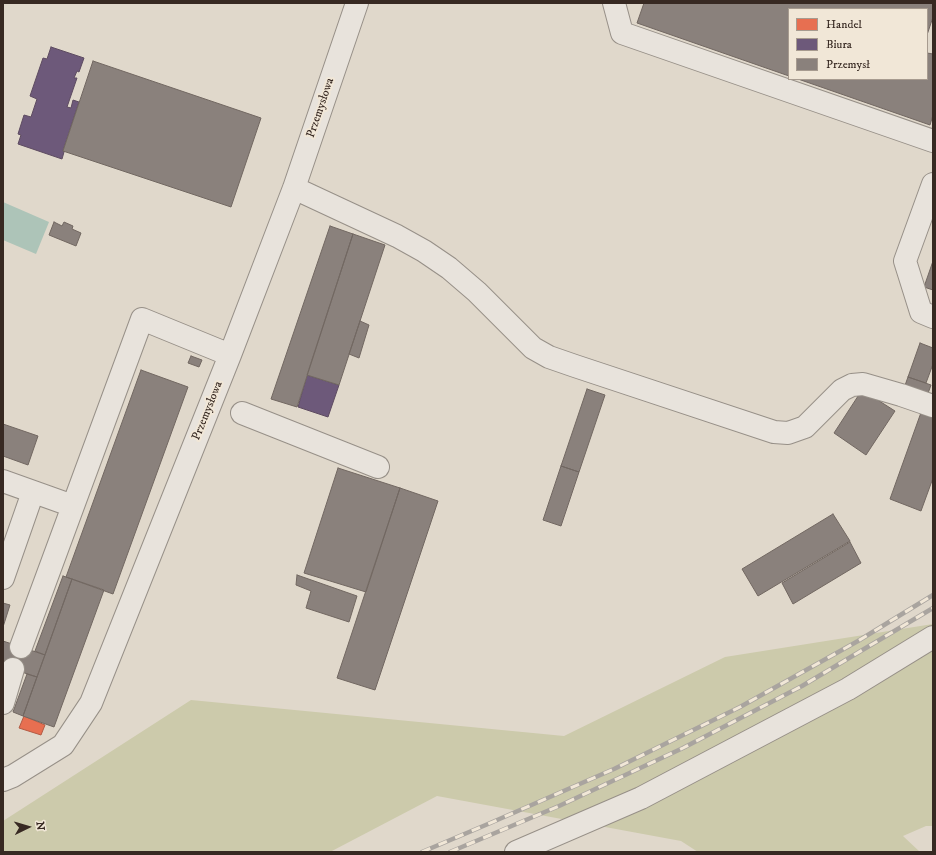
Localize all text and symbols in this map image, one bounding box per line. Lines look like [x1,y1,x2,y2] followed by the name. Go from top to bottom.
[788,8,928,80] legend
[826,17,862,32] text: Handel
[826,37,852,52] text: Biura
[826,57,870,72] text: Przemysł
[304,76,338,140] street label: Przemysłowa
[190,379,226,443] street label: Przemysłowa
[8,807,48,847] north arrow
[33,821,47,831] text: N

